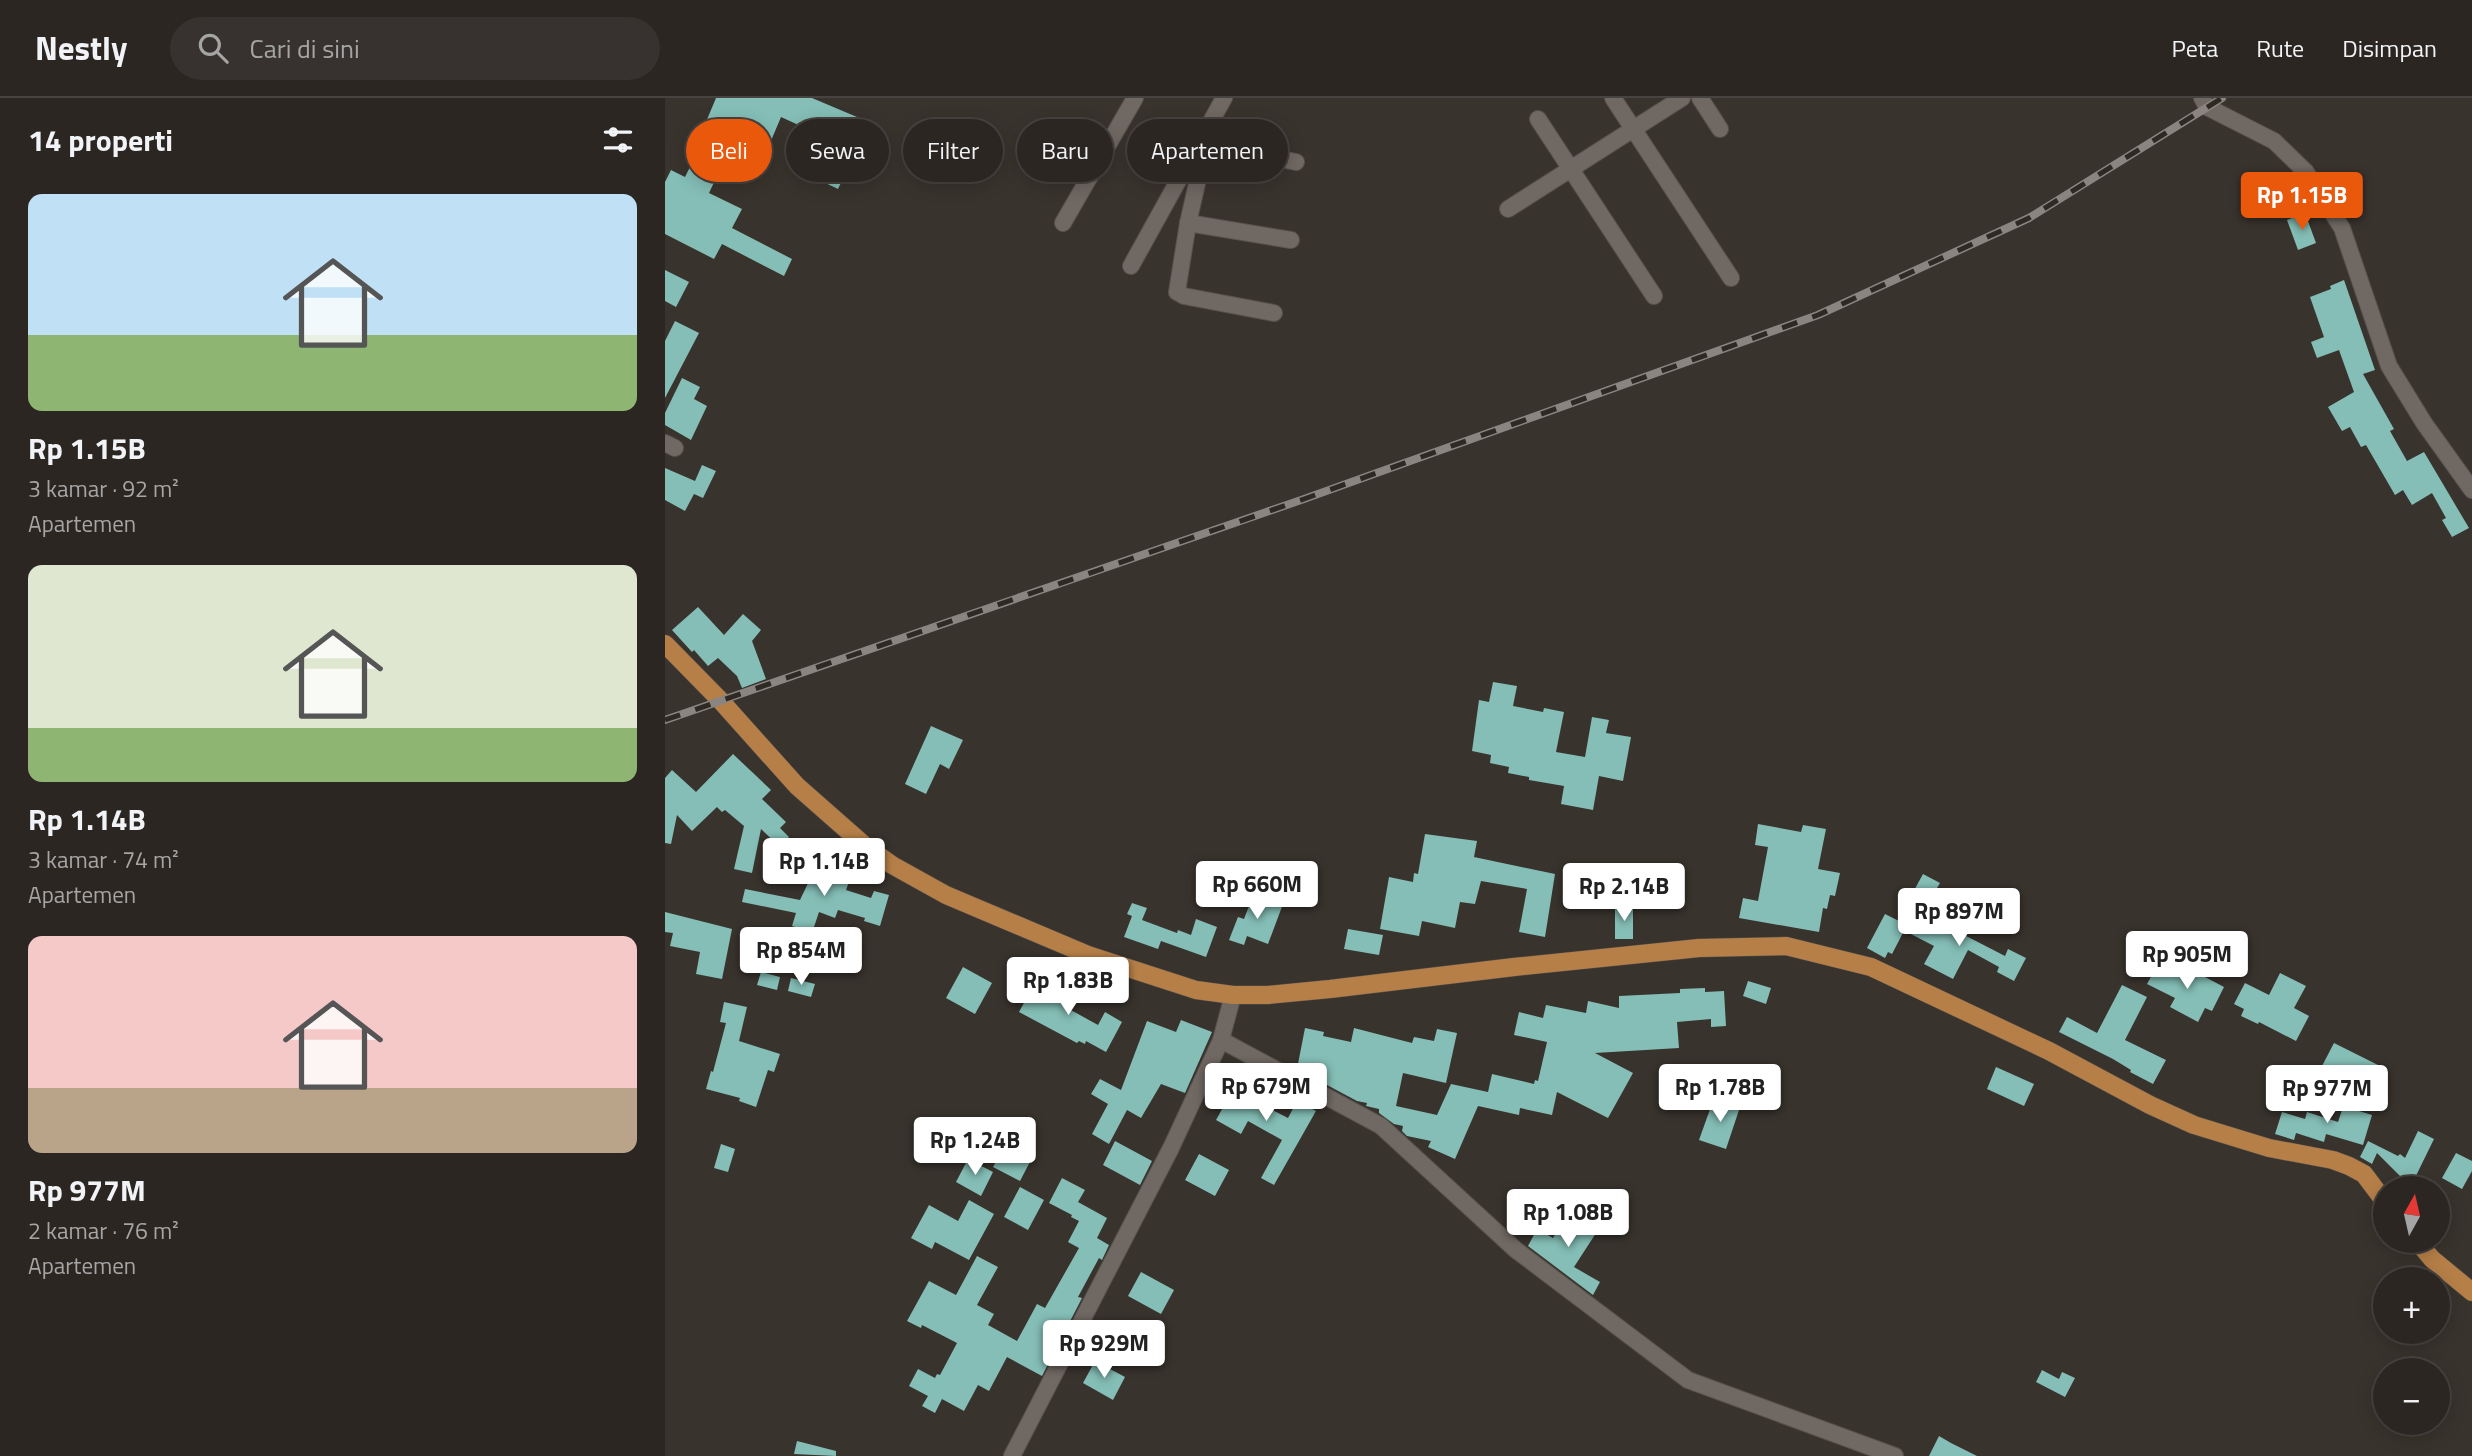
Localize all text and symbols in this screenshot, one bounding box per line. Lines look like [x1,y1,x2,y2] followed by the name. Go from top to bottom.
[170,17,660,80] search box
[35,23,128,73] text: Nestly
[194,29,232,67] icon: search
[250,29,360,68] text: Cari di sini
[2172,30,2218,66] text: Peta
[2256,30,2304,66] text: Rute
[2342,30,2437,66] text: Disimpan
[28,117,173,163] text: 14 properti
[686,119,772,182] chip: Beli
[786,119,889,182] chip: Sewa
[903,119,1003,182] chip: Filter
[1017,119,1113,182] chip: Baru
[1127,119,1288,182] chip: Apartemen
[599,121,637,159] icon: filters
[2230,172,2374,232] pin: Rp 1.15B
[2257,177,2347,212] text: Rp 1.15B
[270,240,396,366] icon: home
[28,425,146,471] text: Rp 1.15B
[28,471,179,506] text: 3 kamar · 92 m²
[28,506,136,541] text: Apartemen
[270,611,396,737] icon: home
[28,796,146,842] text: Rp 1.14B
[752,838,896,898] pin: Rp 1.14B
[28,842,179,877] text: 3 kamar · 74 m²
[779,843,869,878] text: Rp 1.14B
[1192,862,1322,921] pin: Rp 660M
[1552,864,1696,923] pin: Rp 2.14B
[1212,866,1302,901] text: Rp 660M
[1579,868,1669,903] text: Rp 2.14B
[28,877,136,912] text: Apartemen
[1894,888,2024,948] pin: Rp 897M
[1914,893,2004,928] text: Rp 897M
[736,928,866,987] pin: Rp 854M
[756,932,846,967] text: Rp 854M
[2122,932,2252,991] pin: Rp 905M
[2142,936,2232,971] text: Rp 905M
[996,958,1140,1017] pin: Rp 1.83B
[1023,962,1113,997] text: Rp 1.83B
[270,982,396,1108] icon: home
[1201,1063,1331,1123] pin: Rp 679M
[1648,1065,1792,1124] pin: Rp 1.78B
[2262,1066,2392,1125] pin: Rp 977M
[1221,1068,1311,1103] text: Rp 679M
[1675,1069,1765,1104] text: Rp 1.78B
[2282,1070,2372,1105] text: Rp 977M
[903,1118,1047,1177] pin: Rp 1.24B
[930,1122,1020,1157] text: Rp 1.24B
[28,1167,146,1213] text: Rp 977M
[2373,1176,2450,1253] north arrow
[2373,1176,2450,1435] map controls
[1496,1190,1640,1249] pin: Rp 1.08B
[1523,1194,1613,1229] text: Rp 1.08B
[28,1213,179,1248] text: 2 kamar · 76 m²
[28,1248,136,1283] text: Apartemen
[2373,1267,2450,1344] button: +
[1039,1320,1169,1380] pin: Rp 929M
[1059,1325,1149,1360] text: Rp 929M
[2373,1358,2450,1435] button: −

